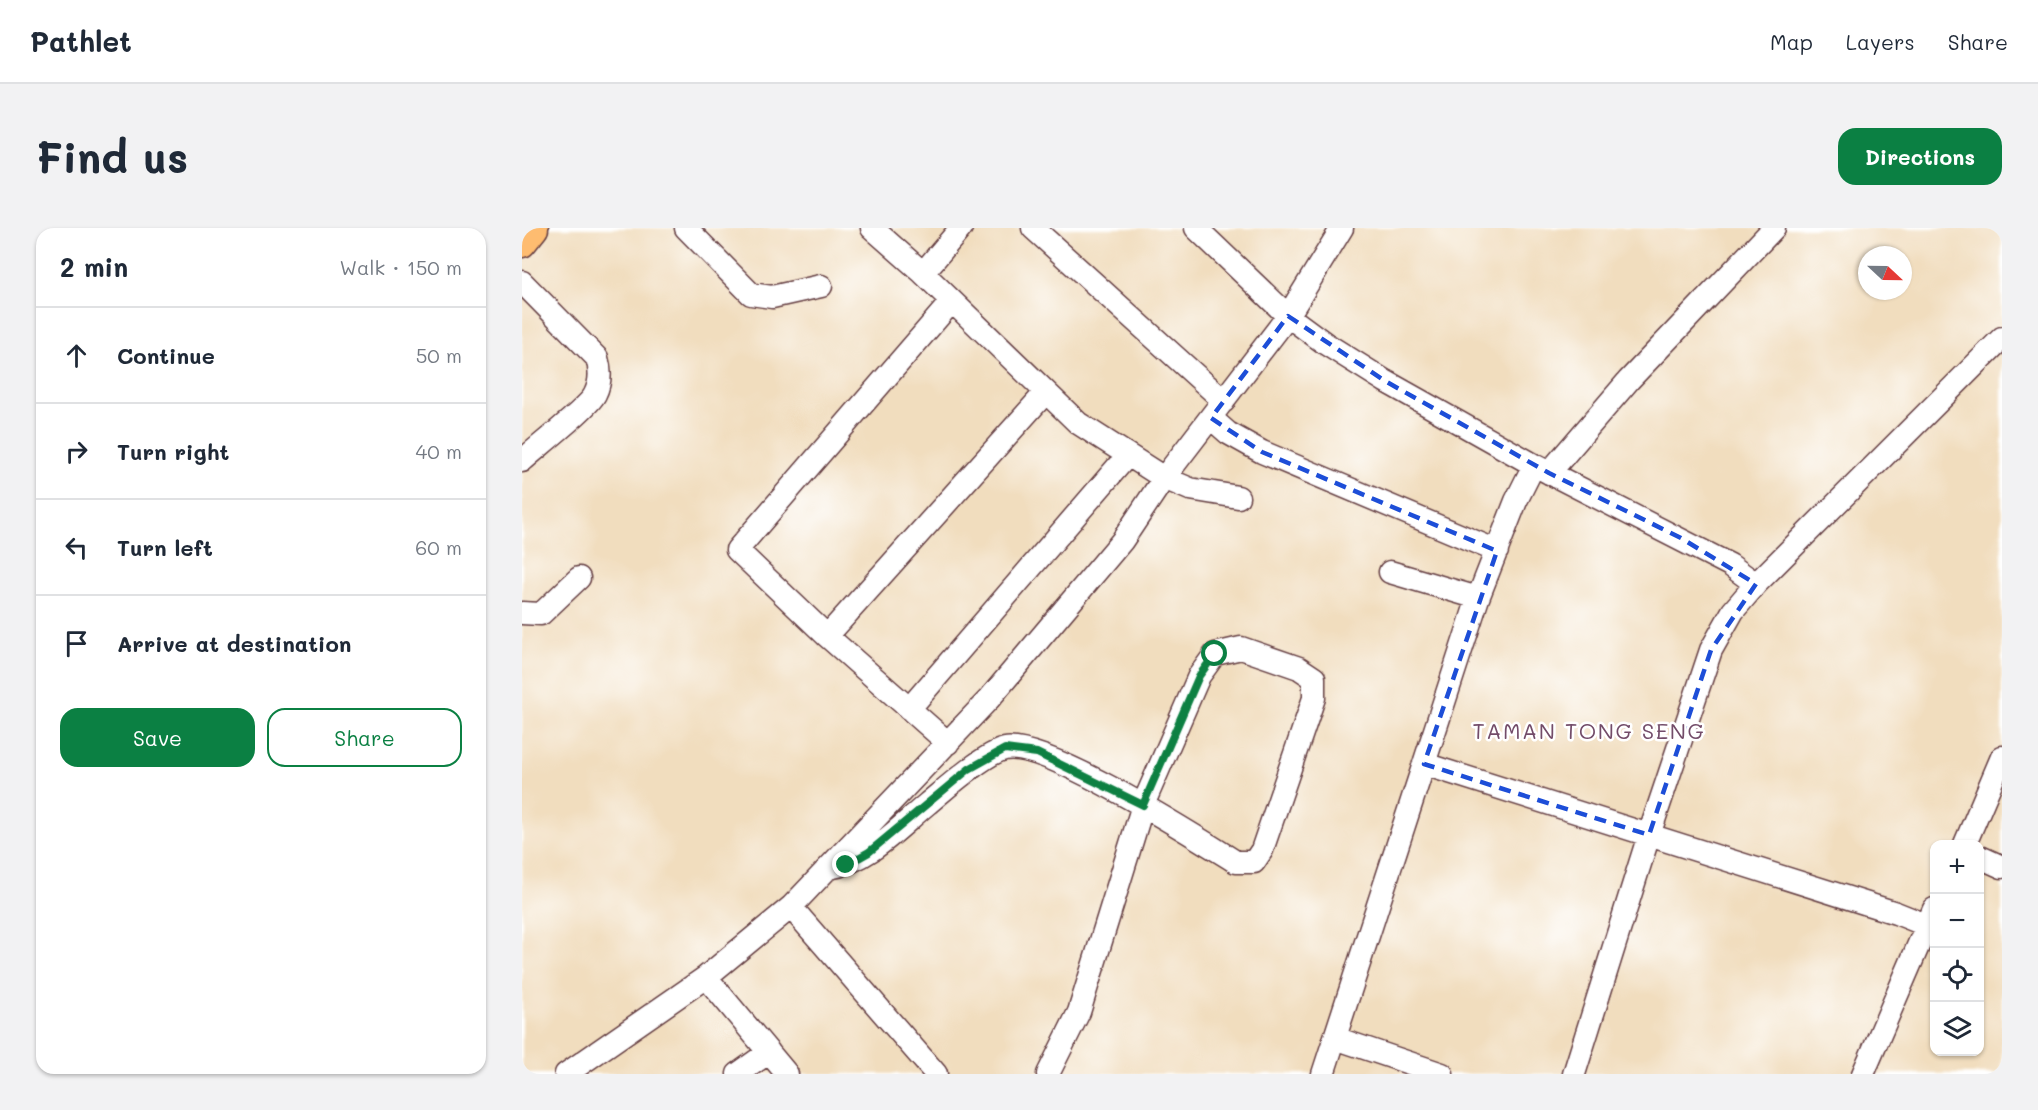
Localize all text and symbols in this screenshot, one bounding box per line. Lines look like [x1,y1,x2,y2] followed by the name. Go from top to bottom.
[30,23,132,59] text: Pathlet
[1770,28,1813,55] text: Map
[1846,28,1915,55] text: Layers
[1948,28,2008,55] text: Share
[1838,128,2002,185] button: Directions
[36,129,188,184] text: Find us
[1858,246,1912,300] north arrow
[60,250,128,284] text: 2 min
[340,254,462,280] text: Walk · 150 m
[60,339,93,372] icon: ahead
[117,341,215,370] text: Continue
[416,342,462,368] text: 50 m
[60,435,93,468] icon: right
[117,437,229,466] text: Turn right
[416,438,462,464] text: 40 m
[60,531,93,564] icon: left
[117,533,213,562] text: Turn left
[415,534,462,560] text: 60 m
[60,627,93,660] icon: arrive
[117,629,352,658] text: Arrive at destination
[1201,640,1227,666] route start
[60,708,255,767] button: Save
[267,708,462,767] button: Share
[1473,716,1705,745] district label: TAMAN TONG SENG
[1930,840,1984,1056] map controls
[1930,840,1984,894] button: +
[832,851,858,877] route end
[1930,894,1984,948] button: −
[1930,948,1984,1002] button: locate
[1930,1002,1984,1056] button: layers

